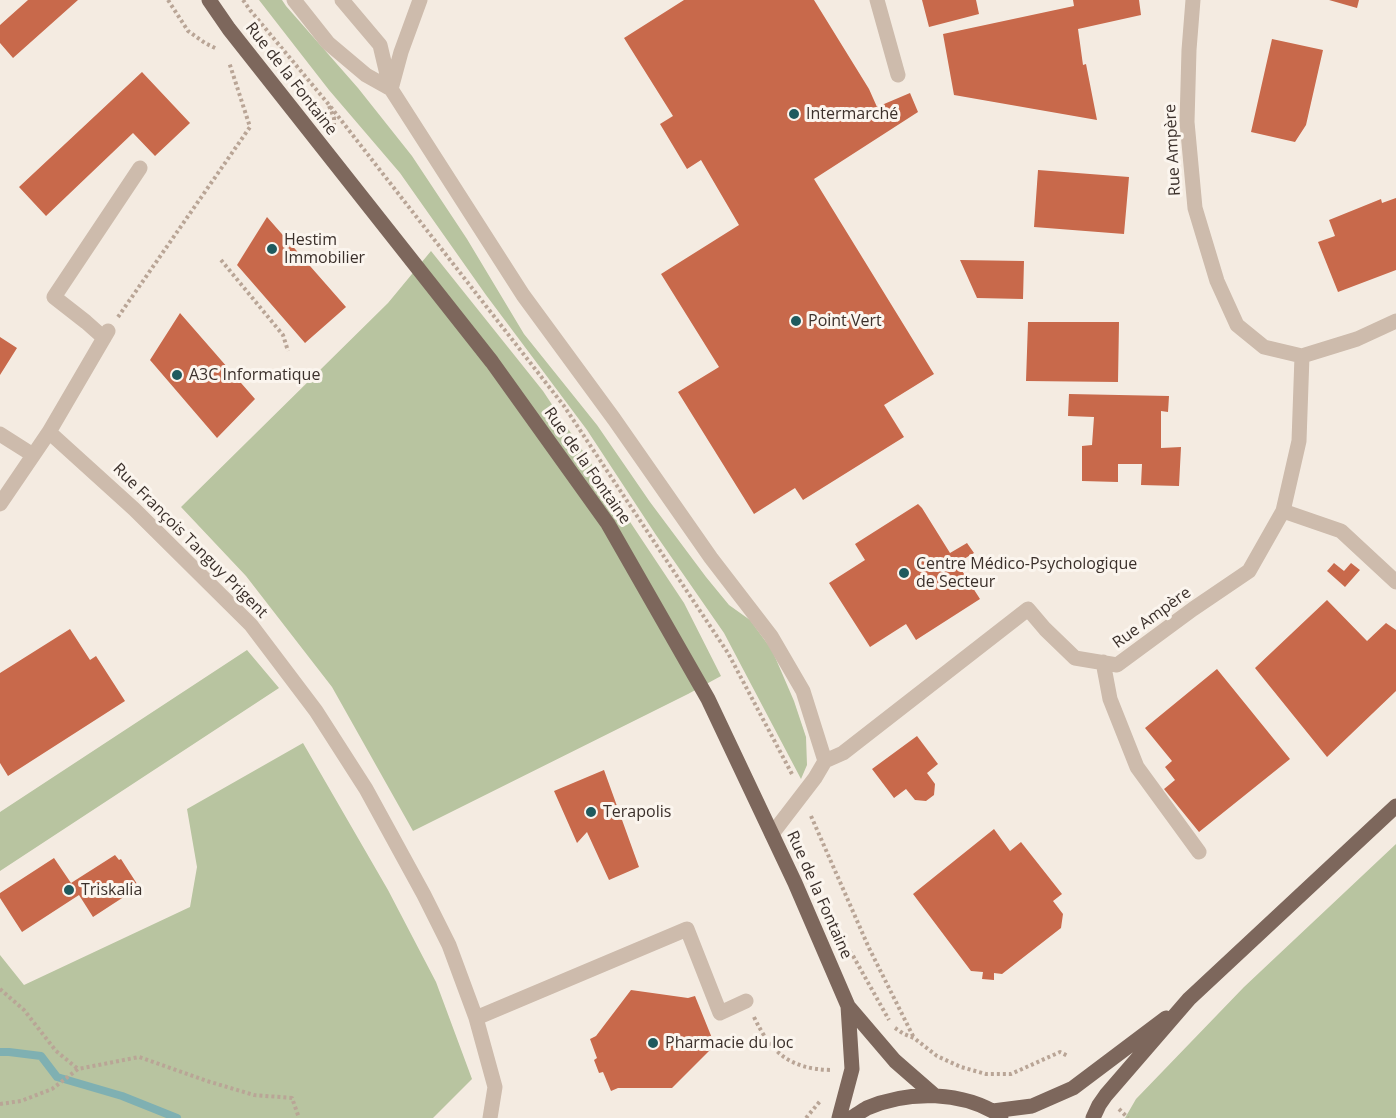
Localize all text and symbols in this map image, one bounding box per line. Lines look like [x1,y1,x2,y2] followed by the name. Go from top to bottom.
[241,19,341,139] street label: Rue de la Fontaine
[806,104,898,124] place label: Intermarché
[1161,104,1185,196] street label: Rue Ampère
[787,107,801,121] marker: Intermarché
[284,230,365,268] place label: Hestim Immobilier
[265,242,279,256] marker: Hestim Immobilier
[808,311,882,331] place label: Point Vert
[789,314,803,328] marker: Point Vert
[189,365,320,385] place label: A3C Informatique
[170,368,184,382] marker: A3C Informatique
[540,404,634,528] street label: Rue de la Fontaine
[109,460,271,622] street label: Rue François Tanguy Prigent
[916,554,1137,592] place label: Centre Médico-Psychologique de Secteur
[897,566,911,580] marker: Centre Médico-Psychologique de Secteur
[1109,583,1195,653] street label: Rue Ampère
[603,802,671,822] place label: Terapolis
[584,805,598,819] marker: Terapolis
[782,828,856,962] street label: Rue de la Fontaine
[81,880,142,900] place label: Triskalia
[62,883,76,897] marker: Triskalia
[665,1033,794,1053] place label: Pharmacie du loc
[646,1036,660,1050] marker: Pharmacie du loc

